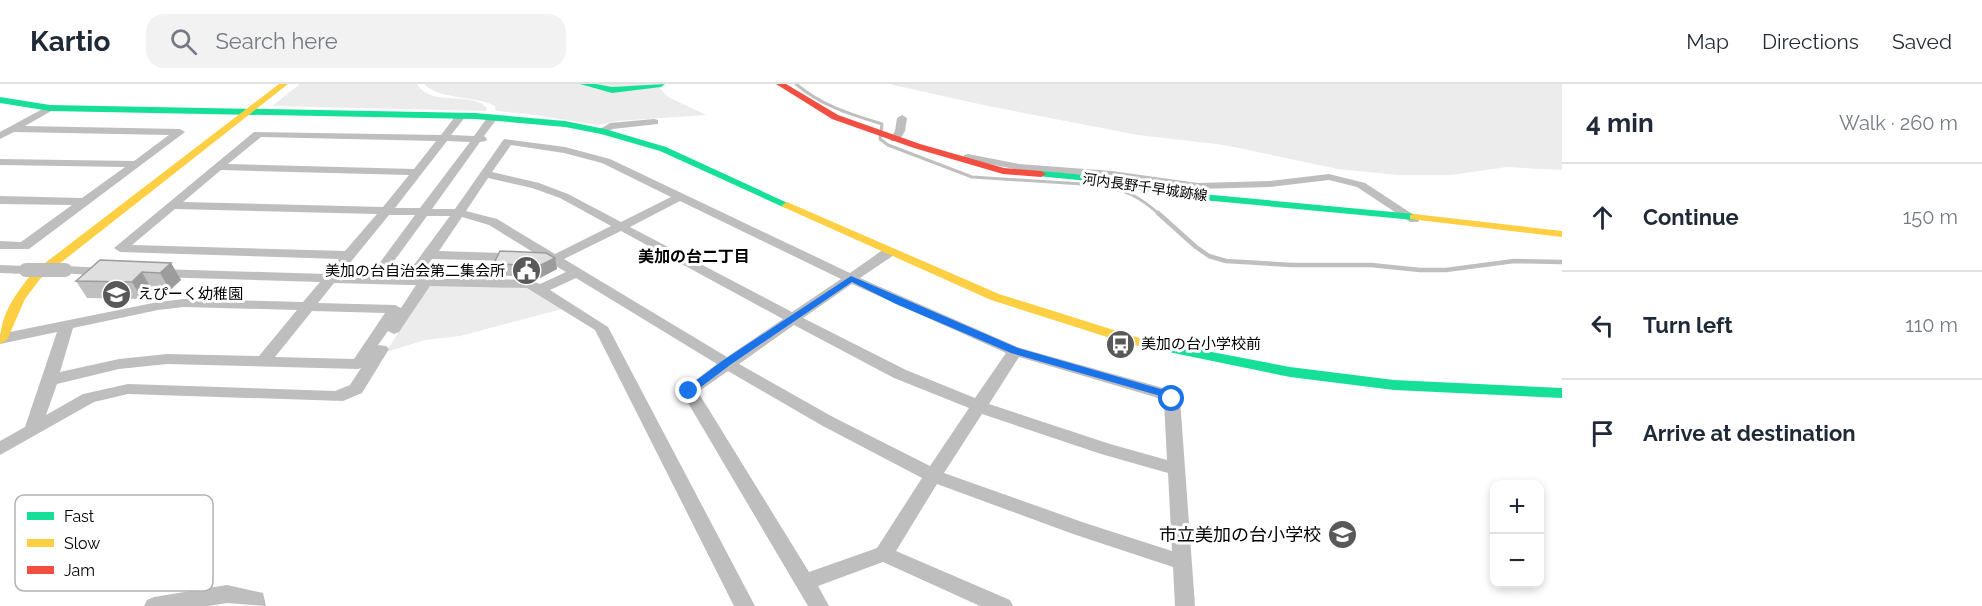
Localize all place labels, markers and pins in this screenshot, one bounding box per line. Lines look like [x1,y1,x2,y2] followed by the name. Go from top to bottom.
[510,255,542,287] public building icon: 美加の台自治会第二集会所
[325,262,505,280] place label: 美加の台自治会第二集会所
[101,278,133,310] school or university icon: えぴーく幼稚園
[138,285,243,303] place label: えぴーく幼稚園
[1104,328,1136,360] bus stop icon: 美加の台小学校前
[1141,335,1261,353] place label: 美加の台小学校前
[1326,518,1358,550] school or university icon: 市立美加の台小学校
[1159,524,1321,545] place label: 市立美加の台小学校

